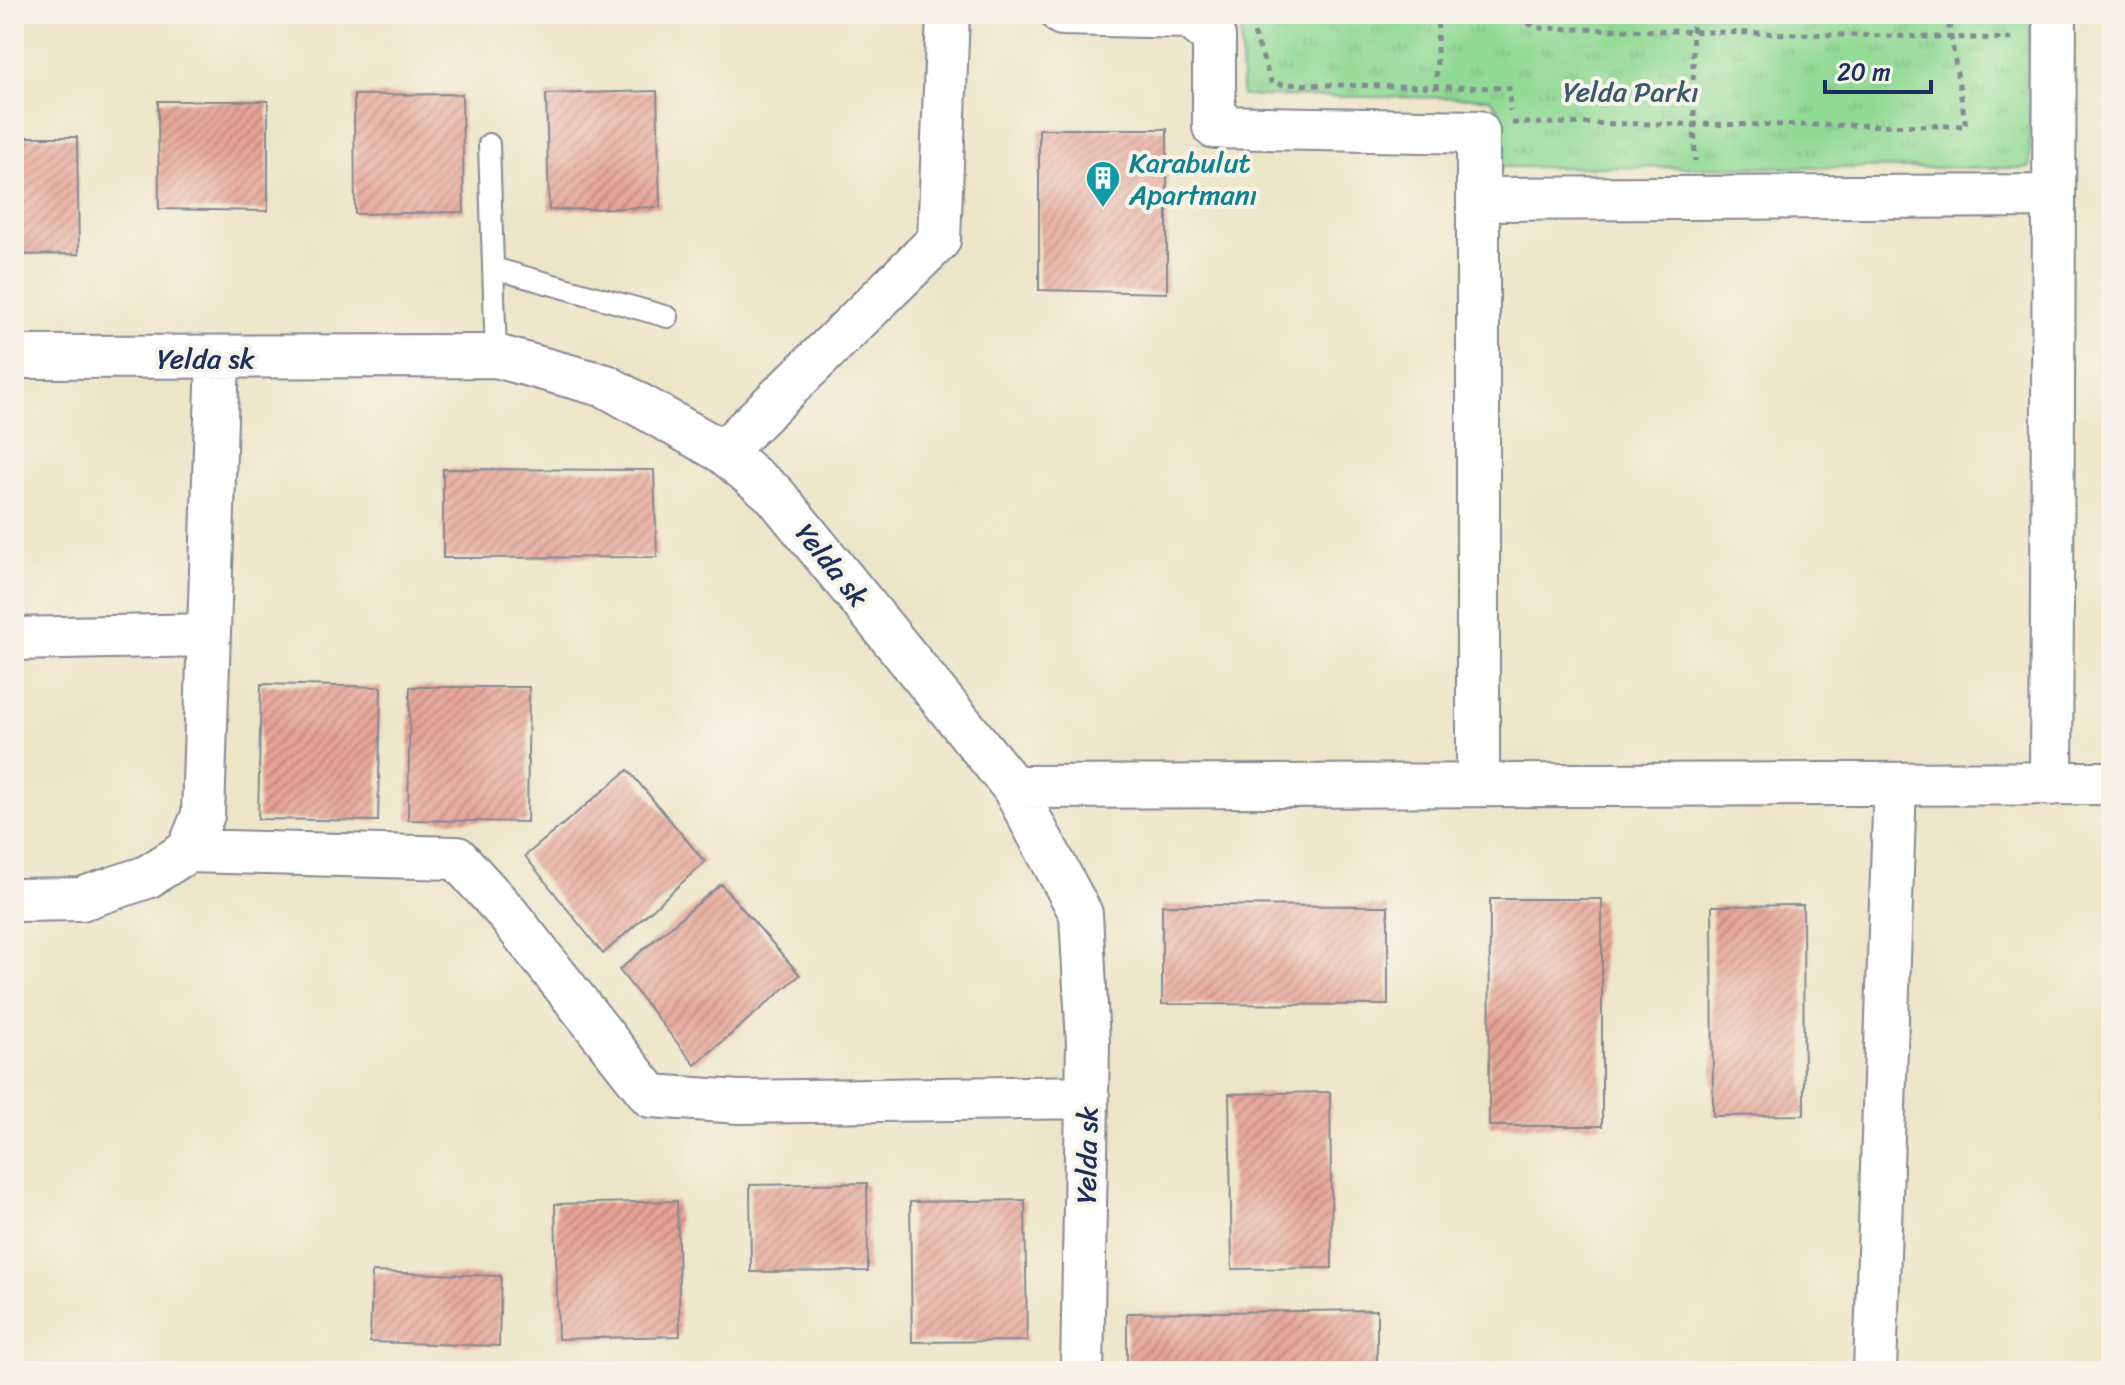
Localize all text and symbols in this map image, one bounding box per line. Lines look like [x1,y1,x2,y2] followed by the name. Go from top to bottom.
[1825,44,1931,94] scale bar
[1837,51,1891,93] text: 20 m
[1563,67,1699,116] park label: Yelda Parkı
[1128,138,1257,219] place label: Karabulut Apartmanı
[1084,159,1122,209] building icon: Karabulut Apartmanı
[157,334,255,383] street label: Yelda sk
[782,512,882,618] street label: Yelda sk
[1062,1106,1112,1204] street label: Yelda sk

